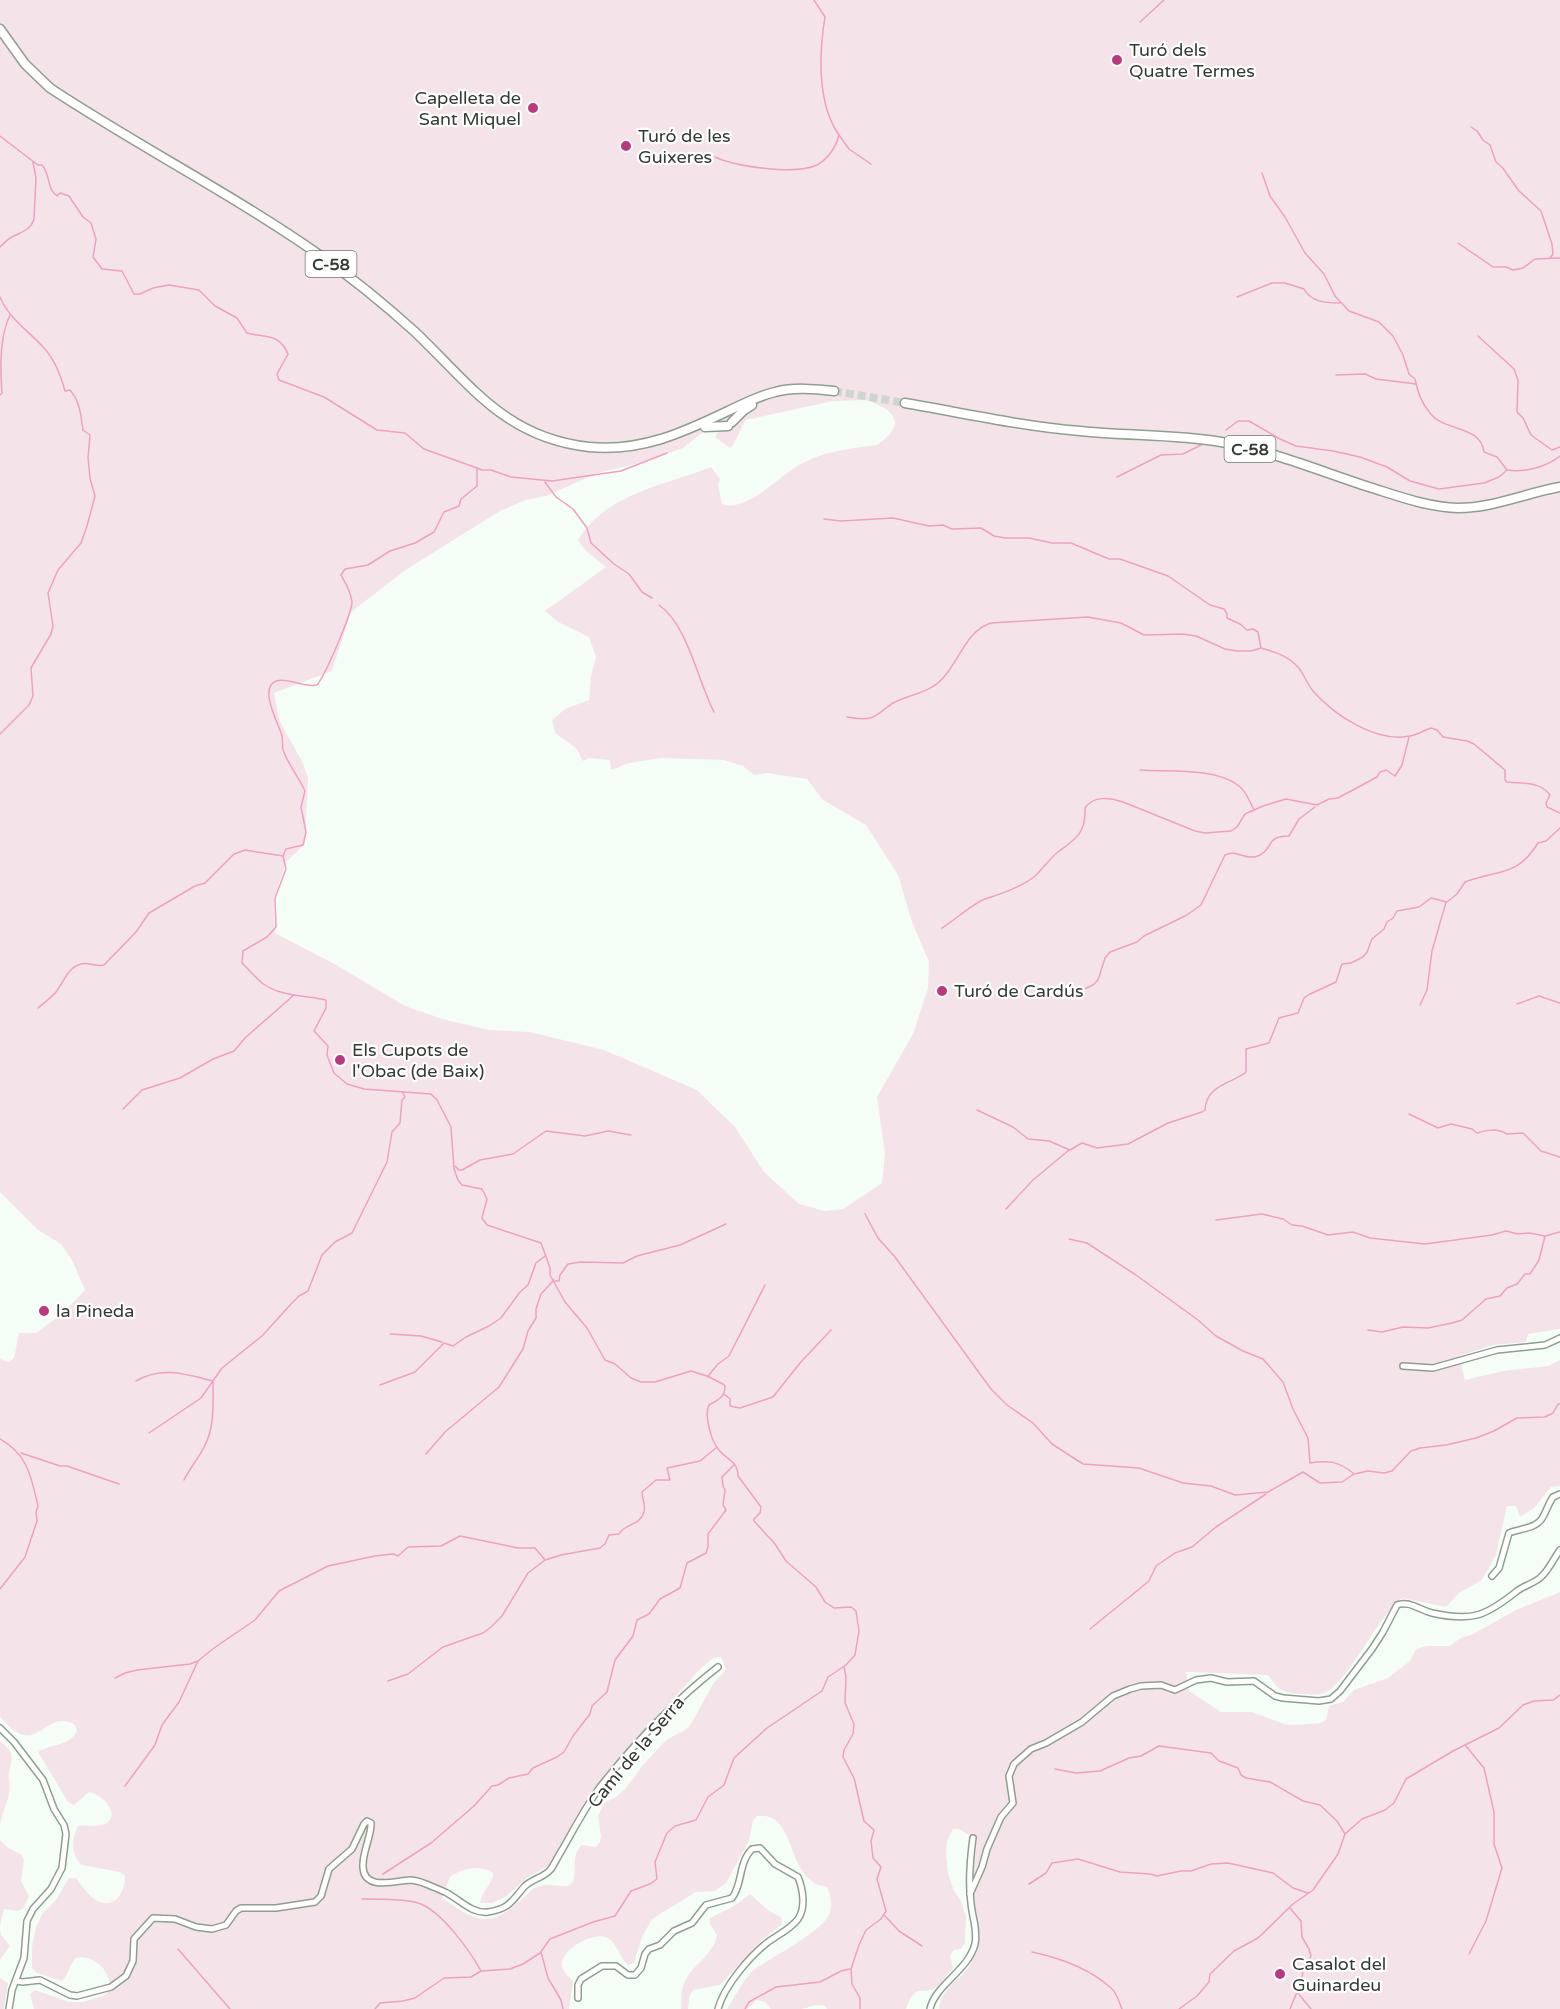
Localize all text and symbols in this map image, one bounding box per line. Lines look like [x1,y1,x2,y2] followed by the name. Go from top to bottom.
[1129,39,1255,82] place label: Turó dels Quatre Termes
[1110,53,1124,67] marker: Turó dels Quatre Termes
[414,87,521,130] place label: Capelleta de Sant Miquel
[526,101,540,115] marker: Capelleta de Sant Miquel
[638,125,731,168] place label: Turó de les Guixeres
[619,139,633,153] marker: Turó de les Guixeres
[306,251,356,277] road number: C-58
[1224,436,1276,462] road number: C-58
[954,980,1084,1002] place label: Turó de Cardús
[935,984,949,998] marker: Turó de Cardús
[352,1039,484,1082] place label: Els Cupots de l'Obac (de Baix)
[333,1053,347,1067] marker: Els Cupots de l'Obac (de Baix)
[56,1300,134,1322] place label: la Pineda
[37,1304,51,1318] marker: la Pineda
[583,1692,689,1812] street label: Camí de la Serra
[1292,1953,1386,1996] place label: Casalot del Guinardeu
[1273,1967,1287,1981] marker: Casalot del Guinardeu

